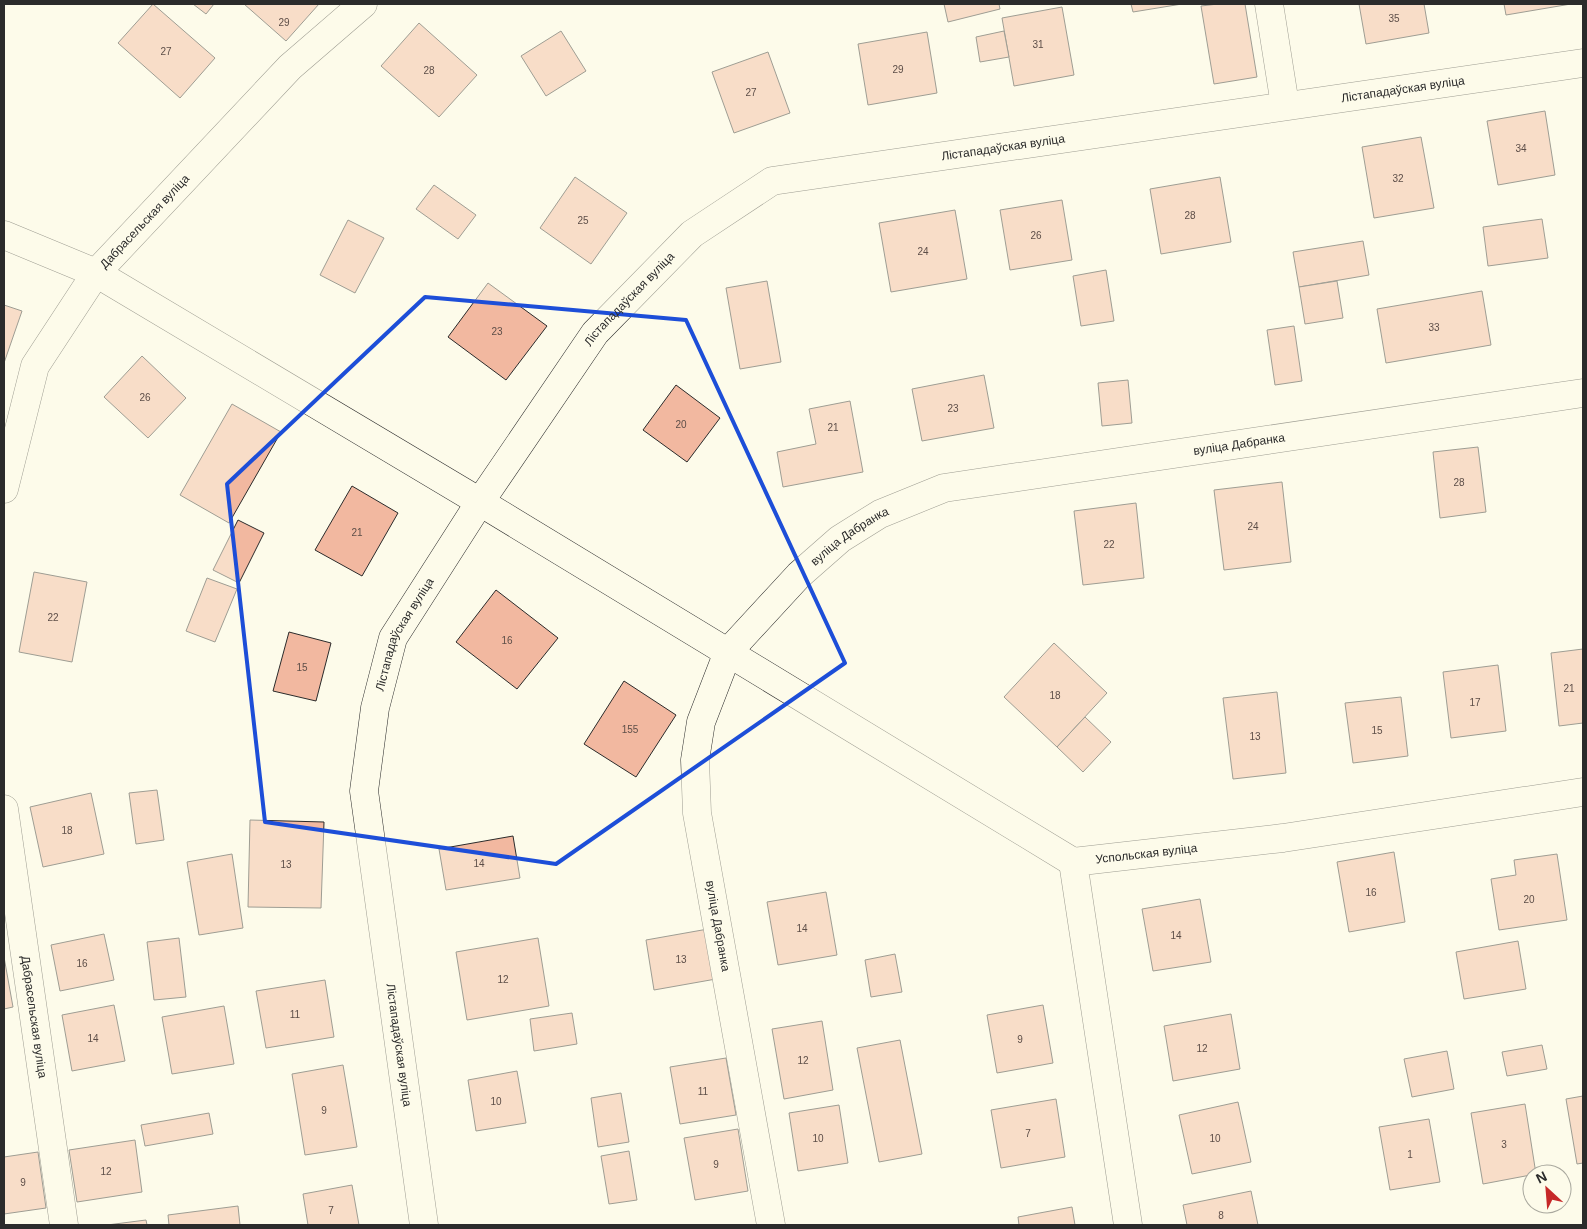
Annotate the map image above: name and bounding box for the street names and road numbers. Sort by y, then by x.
street label: Лістападаўская вуліца [1340,73,1466,105]
street label: Лістападаўская вуліца [940,131,1066,163]
street label: Дабрасельская вуліца [97,171,192,271]
street label: Лістападаўская вуліца [581,249,677,349]
street label: вуліца Дабранка [1192,430,1286,458]
street label: вуліца Дабранка [808,504,891,568]
street label: Лістападаўская вуліца [373,575,437,692]
street label: Успольская вуліца [1095,841,1198,866]
street label: вуліца Дабранка [703,879,733,973]
street label: Дабрасельская вуліца [18,955,50,1079]
street label: Лістападаўская вуліца [383,982,415,1108]

